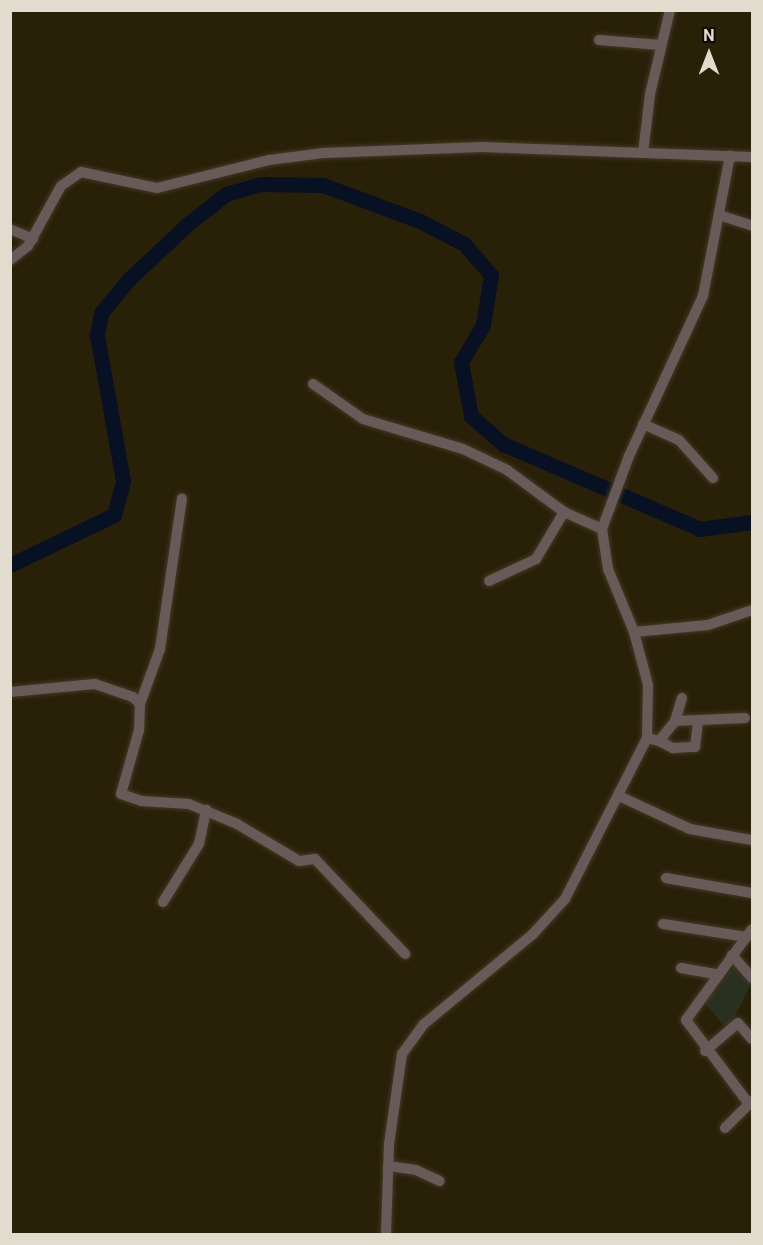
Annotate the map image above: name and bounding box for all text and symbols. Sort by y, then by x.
north arrow [679,24,739,84]
text: N [703,26,715,45]

